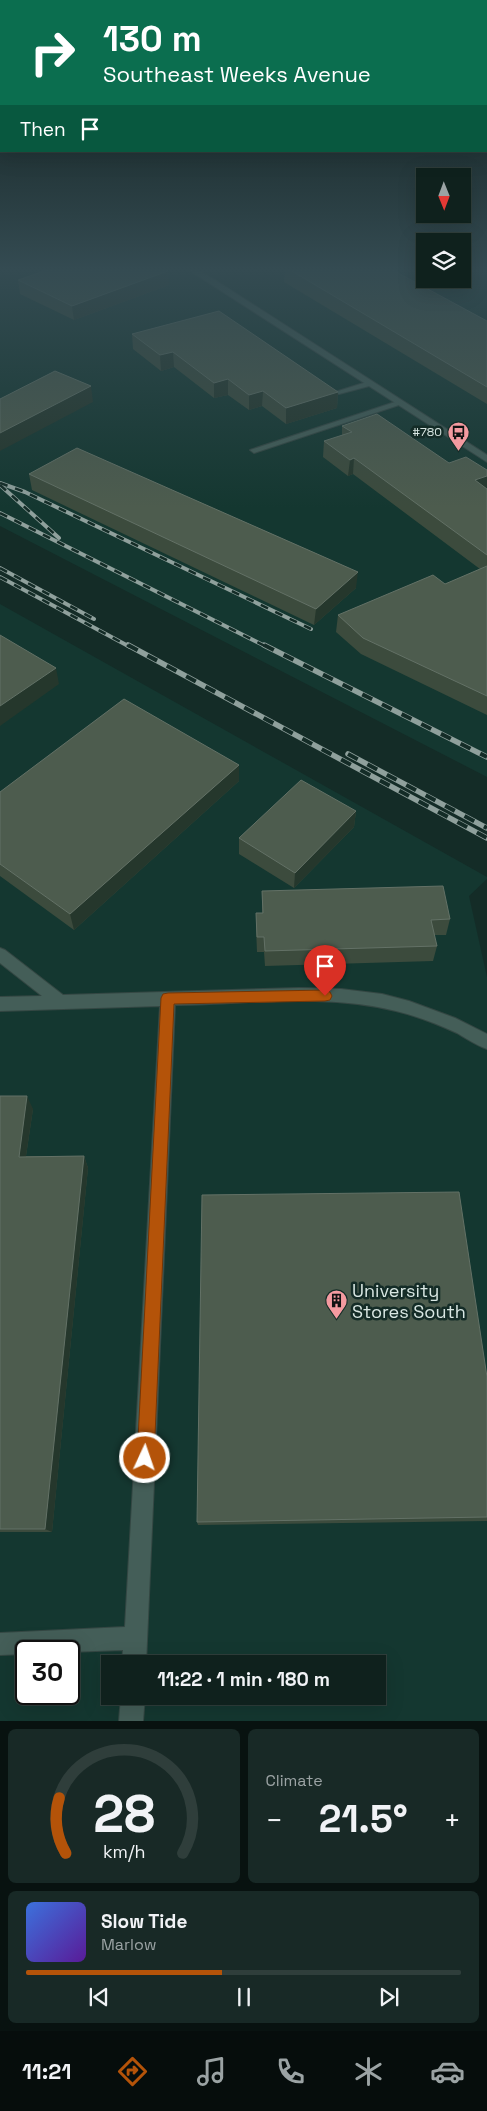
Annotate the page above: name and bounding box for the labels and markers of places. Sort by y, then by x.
bus stop icon: #780 [446,420,470,451]
place label: #780 [413,424,442,440]
pin [304,945,346,996]
place label: University Stores South [352,1279,466,1323]
building icon: University Stores South [324,1288,348,1319]

